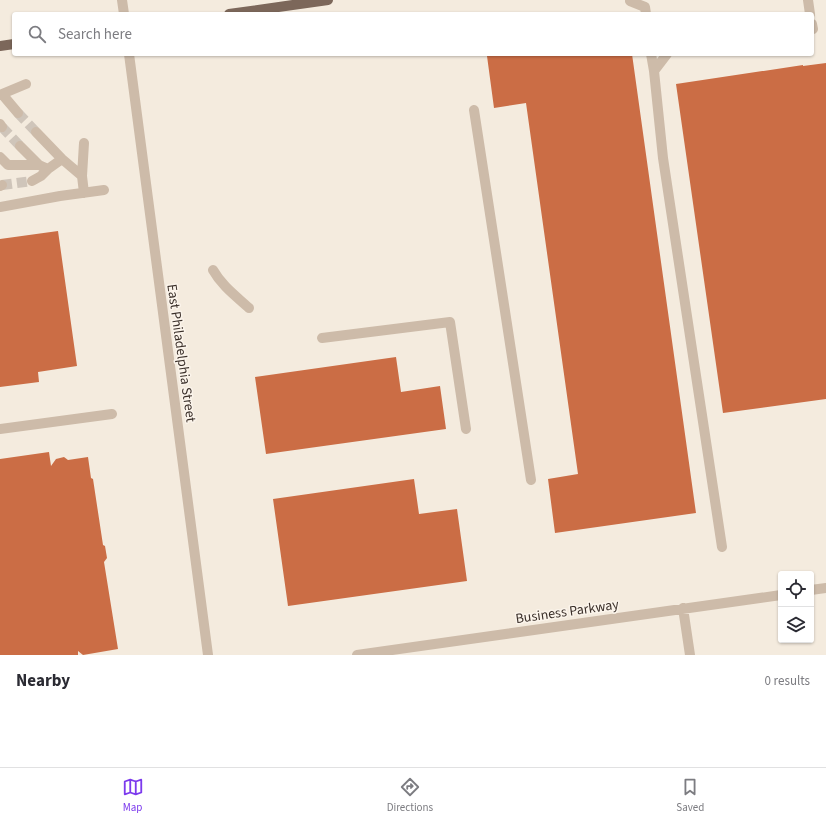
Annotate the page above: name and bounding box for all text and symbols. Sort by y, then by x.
search box [12,12,814,56]
icon: search [26,23,48,45]
text: Search here [58,24,132,45]
street label: East Philadelphia Street [161,283,201,424]
map controls [778,571,814,643]
button: locate [778,571,814,607]
street label: Business Parkway [514,595,620,629]
button: layers [778,607,814,643]
text: Nearby [16,669,70,693]
text: 0 results [765,672,810,690]
tab: Map [122,776,144,815]
tab: Directions [387,776,433,815]
tab: Saved [676,776,704,815]

